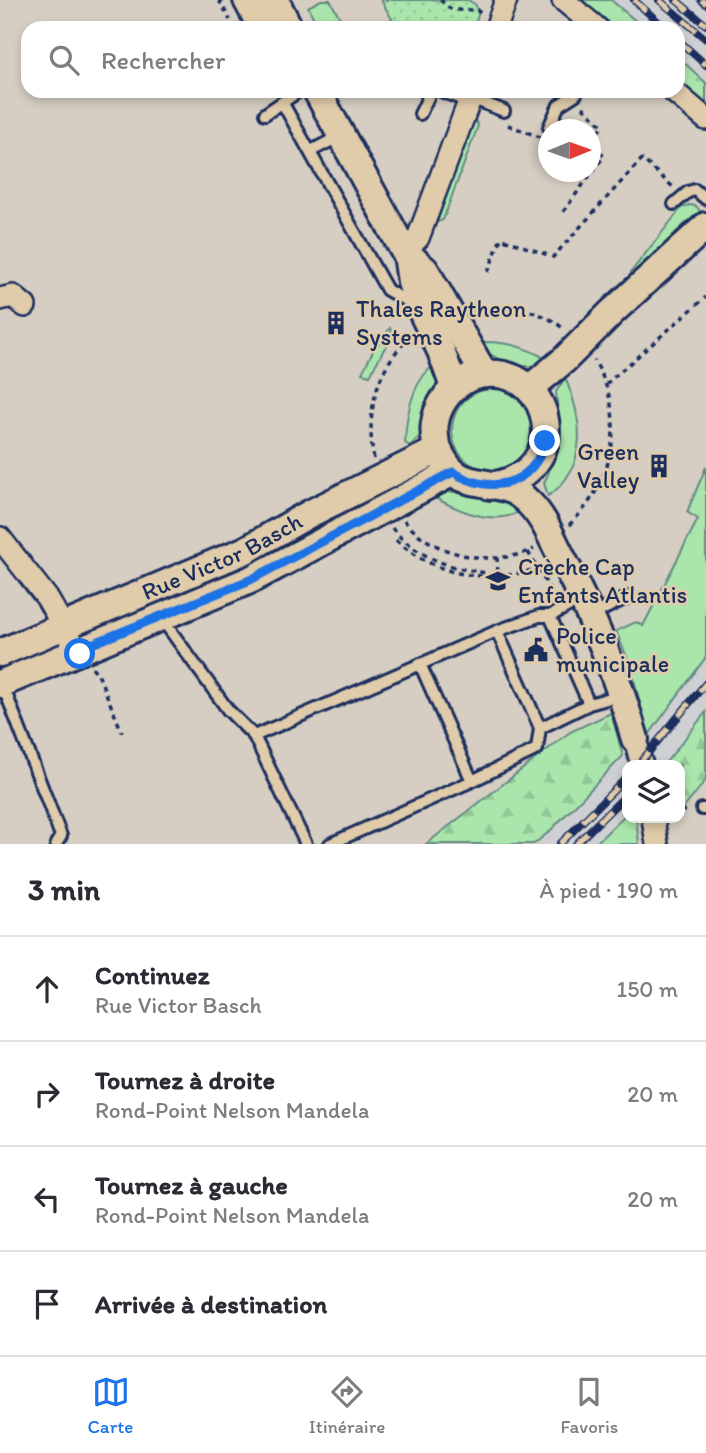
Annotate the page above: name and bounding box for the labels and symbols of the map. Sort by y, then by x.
north arrow [538,119,601,182]
place label: Thales Raytheon Systems [356,294,527,351]
building icon: Thales Raytheon Systems [322,309,350,337]
route end [529,425,560,456]
place label: Green Valley [577,437,640,494]
building icon: Green Valley [645,452,673,480]
street label: Rue Victor Basch [137,506,307,606]
place label: Crèche Cap Enfants Atlantis [518,552,687,609]
school or university icon: Crèche Cap Enfants Atlantis [484,567,512,595]
place label: Police municipale [556,621,669,678]
public building icon: Police municipale [522,636,550,664]
route start [64,638,95,669]

